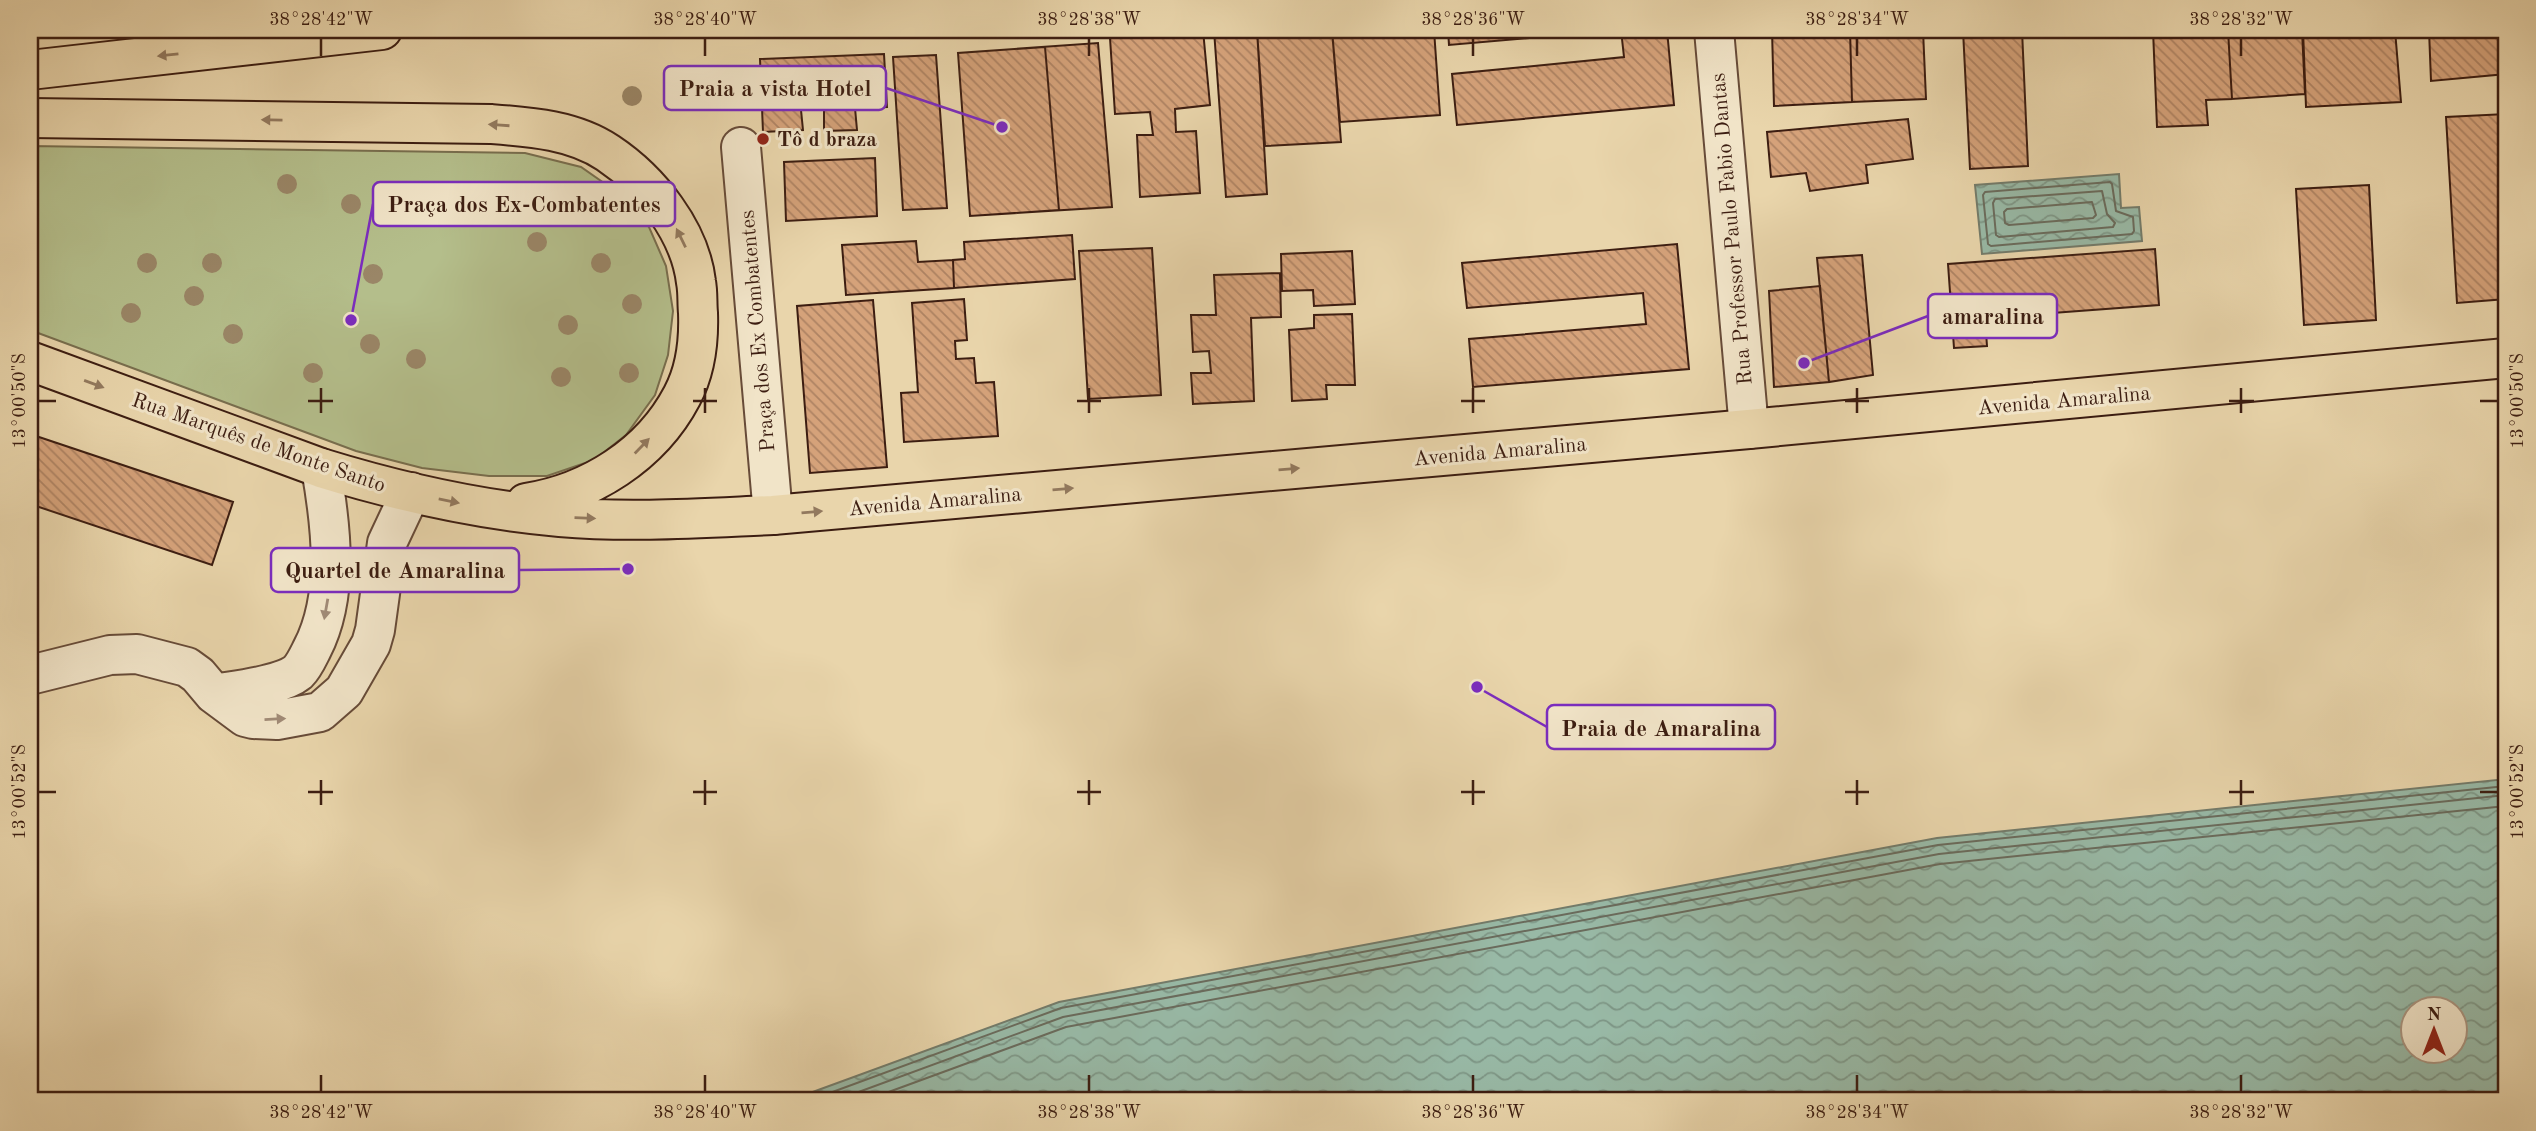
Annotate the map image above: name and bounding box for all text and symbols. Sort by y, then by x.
text: 38°28'42"W [269,11,373,29]
text: 38°28'40"W [653,11,757,29]
text: 38°28'38"W [1037,11,1141,29]
text: 38°28'36"W [1421,11,1525,29]
text: 38°28'34"W [1805,11,1909,29]
text: 38°28'32"W [2189,11,2293,29]
one-way arrow [157,50,179,61]
callout: Praia a vista Hotel [664,66,886,110]
street label: Rua Professor Paulo Fabio Dantas [1708,72,1757,386]
text: Praia a vista Hotel [678,78,872,101]
one-way arrow [260,114,282,126]
one-way arrow [488,119,510,130]
place label: Tô d braza [777,130,877,151]
marker: Tô d braza [755,131,771,147]
callout: Praça dos Ex-Combatentes [373,182,675,226]
text: Praça dos Ex-Combatentes [387,194,661,217]
street label: Praça dos Ex Combatentes [737,209,780,453]
one-way arrow [676,228,687,248]
callout: amaralina [1928,294,2057,338]
text: amaralina [1942,306,2044,329]
text: 13°00'50"S [11,353,29,449]
text: 13°00'50"S [2509,353,2527,449]
one-way arrow [83,379,104,390]
street label: Avenida Amaralina [1977,383,2152,420]
street label: Rua Marquês de Monte Santo [129,390,388,497]
street label: Avenida Amaralina [1413,434,1588,471]
one-way arrow [634,438,650,455]
one-way arrow [1279,463,1301,474]
one-way arrow [1052,483,1074,494]
street label: Avenida Amaralina [848,484,1023,521]
one-way arrow [438,495,460,506]
one-way arrow [801,506,823,517]
one-way arrow [574,513,596,524]
callout: Quartel de Amaralina [271,548,519,592]
text: Quartel de Amaralina [285,560,506,583]
one-way arrow [320,598,331,620]
callout: Praia de Amaralina [1547,705,1775,749]
one-way arrow [264,714,286,725]
text: Praia de Amaralina [1561,718,1761,741]
text: 13°00'52"S [11,744,29,840]
text: 13°00'52"S [2509,744,2527,840]
north arrow [2400,995,2470,1064]
text: N [2427,1006,2442,1025]
text: 38°28'42"W [269,1104,373,1122]
text: 38°28'40"W [653,1104,757,1122]
text: 38°28'38"W [1037,1104,1141,1122]
text: 38°28'36"W [1421,1104,1525,1122]
text: 38°28'34"W [1805,1104,1909,1122]
text: 38°28'32"W [2189,1104,2293,1122]

